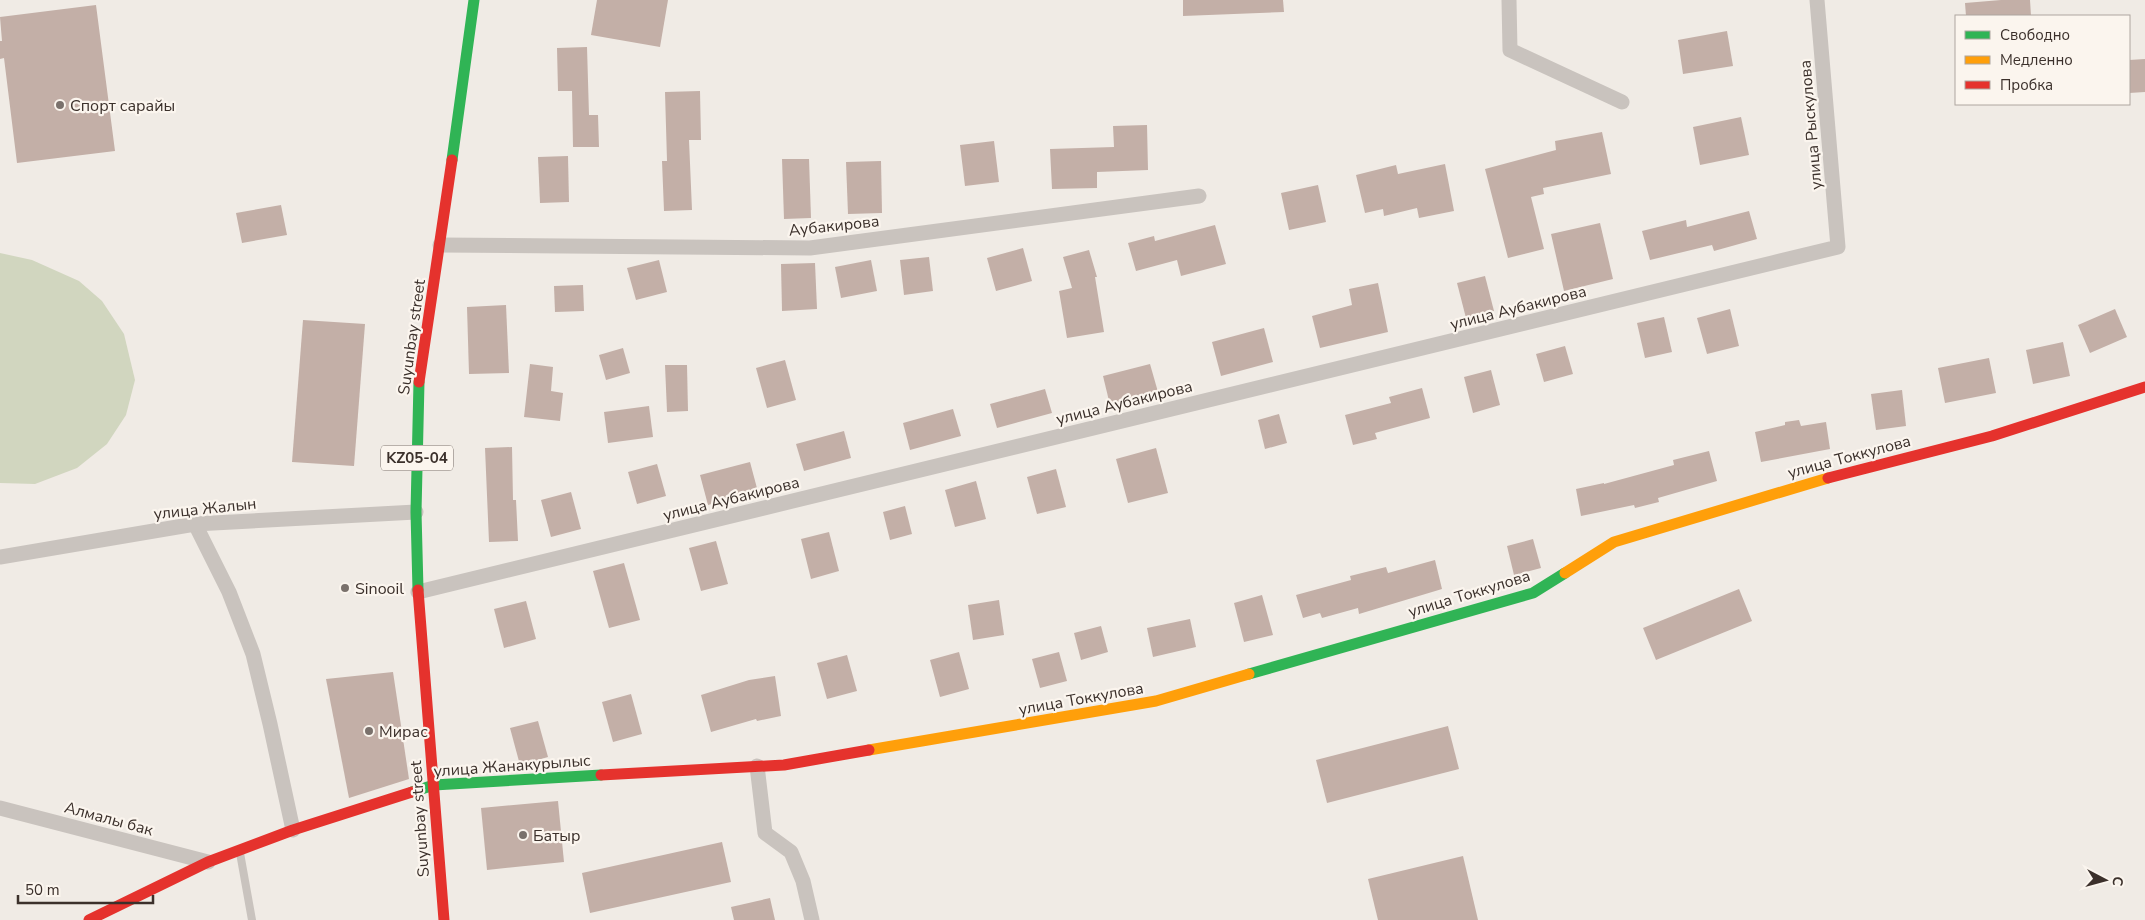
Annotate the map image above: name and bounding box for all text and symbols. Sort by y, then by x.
legend [1955,15,2130,105]
text: Свободно [2000,25,2070,45]
text: Медленно [2000,50,2073,70]
street label: улица Рыскулова [1794,59,1828,191]
text: Пробка [2000,75,2053,95]
place label: Спорт сарайы [70,95,175,117]
marker: Спорт сарайы [54,99,66,111]
street label: Аубакирова [788,210,881,242]
street label: Suyunbay street [393,277,431,396]
street label: улица Аубакирова [1448,280,1589,336]
street label: улица Аубакирова [1054,375,1195,431]
street label: улица Токкулова [1785,430,1913,484]
road number: KZ05-04 [381,446,453,470]
street label: улица Аубакирова [661,471,802,527]
street label: улица Жалын [153,493,258,525]
street label: улица Токкулова [1406,565,1533,623]
place label: Sinooil [355,578,404,600]
marker: Sinooil [339,582,351,594]
street label: улица Токкулова [1017,677,1145,721]
place label: Мирас [379,721,428,743]
marker: Мирас [363,725,375,737]
street label: улица Жанакурылыс [433,750,592,782]
street label: Suyunbay street [405,760,435,878]
street label: Алмалы бак [62,797,156,842]
place label: Батыр [533,825,580,847]
marker: Батыр [517,829,529,841]
north arrow [2080,855,2130,905]
scale bar [18,872,152,904]
text: С [2107,876,2127,888]
text: 50 m [25,880,60,900]

